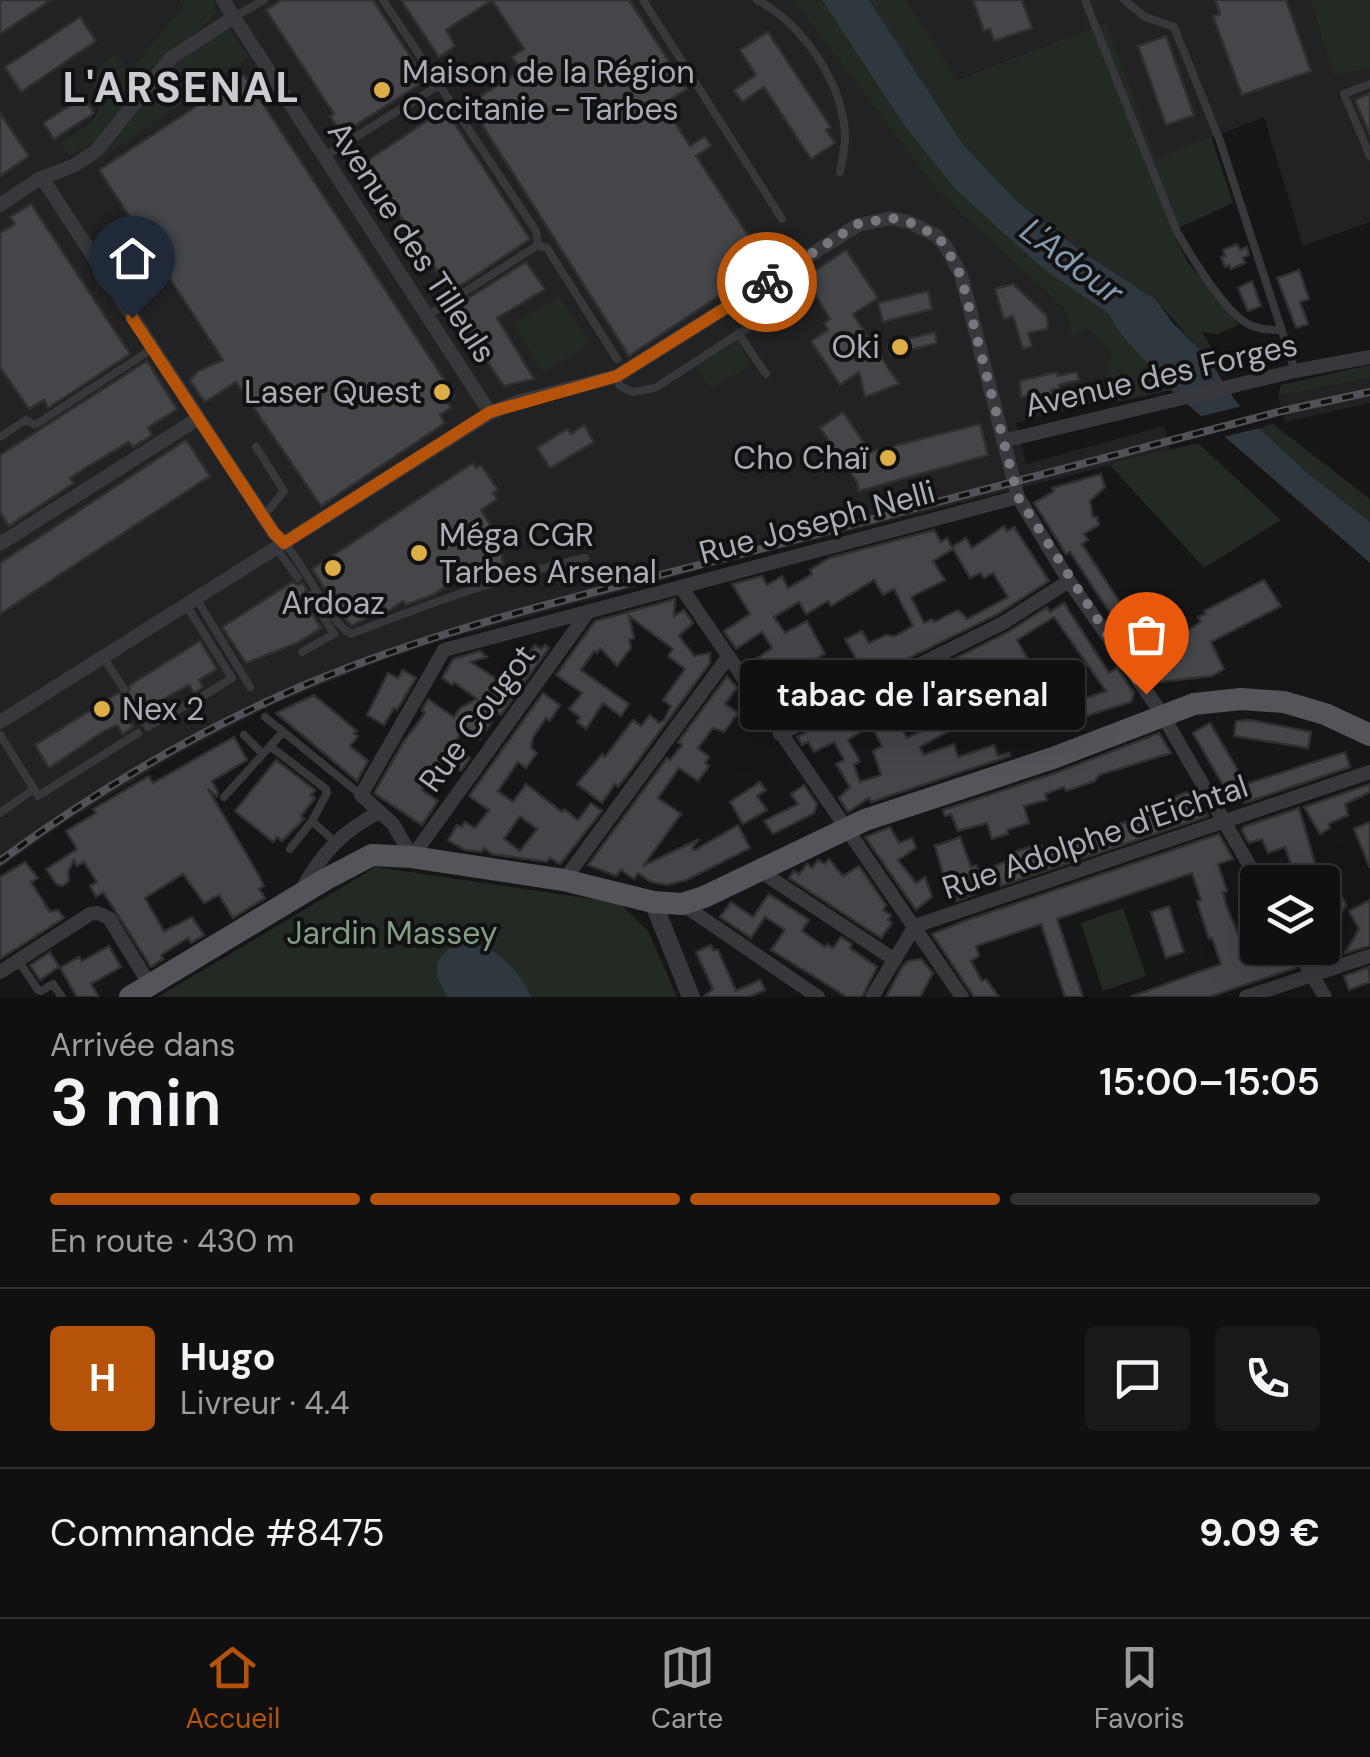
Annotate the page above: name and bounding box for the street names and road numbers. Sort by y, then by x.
street label: Avenue des Tilleuls [318,113,506,371]
street label: Avenue des Forges [1021,323,1301,427]
street label: Rue Joseph Nelli [694,470,940,574]
street label: Rue Cougot [409,636,545,800]
street label: Rue Adolphe d'Eichtal [937,765,1253,909]

